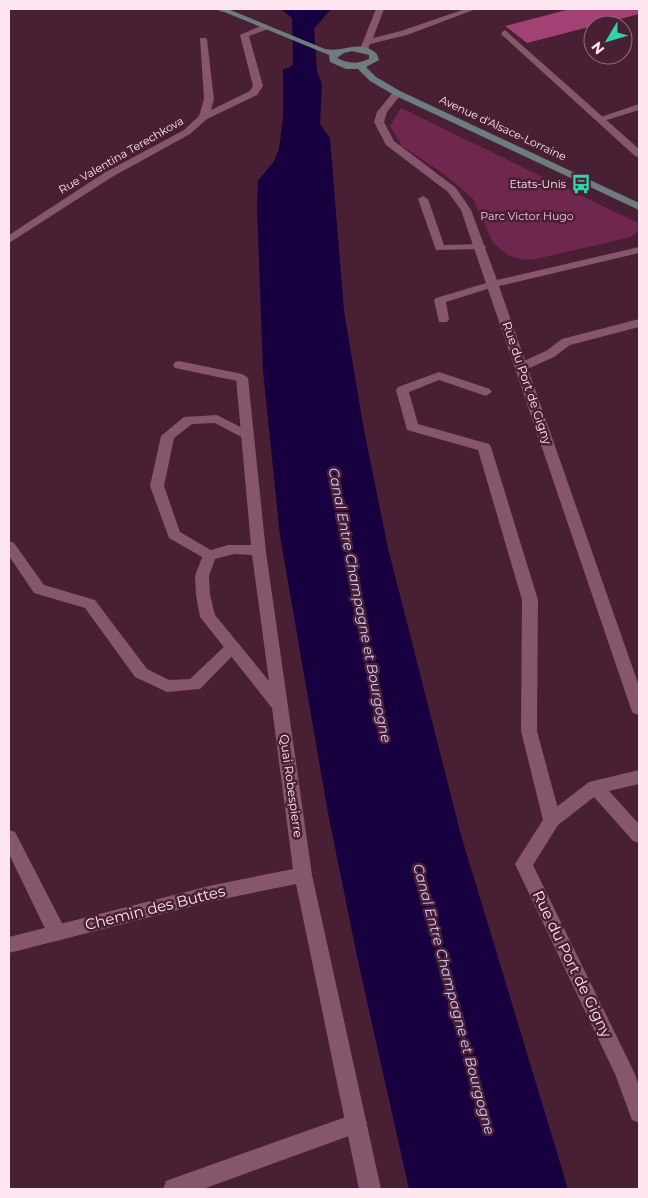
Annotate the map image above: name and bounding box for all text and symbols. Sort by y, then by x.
north arrow [583,15,633,65]
text: N [587,38,608,58]
street label: Avenue d'Alsace-Lorraine [437,92,569,164]
street label: Rue Valentina Terechkova [56,113,186,197]
bus stop icon: Etats-Unis [570,173,592,195]
place label: Etats-Unis [510,177,567,191]
park label: Parc Victor Hugo [480,209,574,223]
street label: Rue du Port de Gigny [499,319,556,447]
water label: Canal Entre Champagne et Bourgogne [324,466,396,744]
street label: Quai Robespierre [277,733,306,839]
water label: Canal Entre Champagne et Bourgogne [409,862,499,1136]
street label: Chemin des Buttes [83,881,227,934]
street label: Rue du Port de Gigny [529,887,617,1041]

